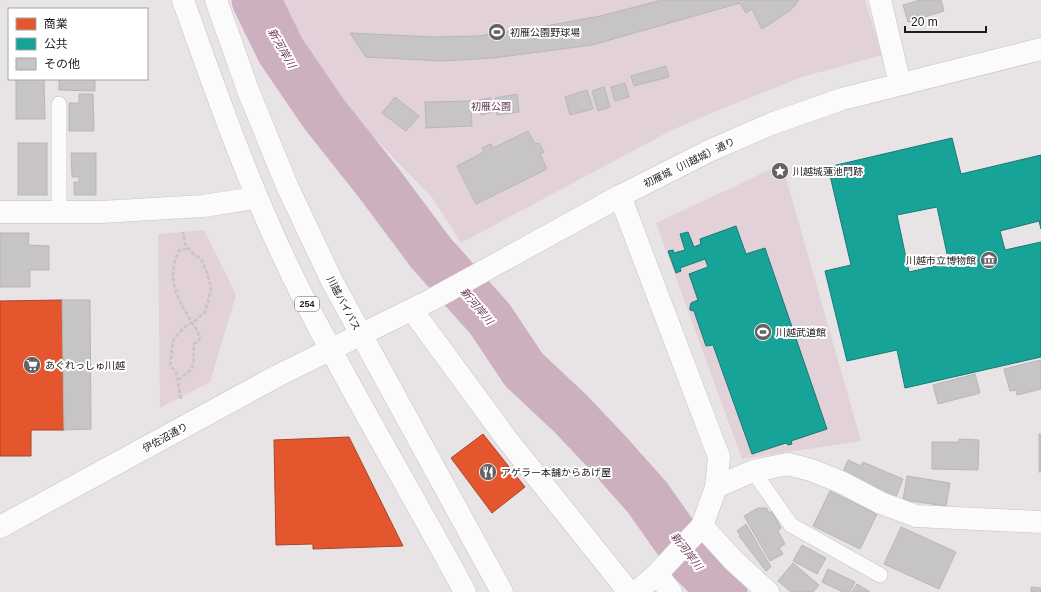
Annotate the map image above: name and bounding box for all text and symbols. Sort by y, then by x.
legend [8,8,148,80]
scale bar [905,8,986,34]
text: 20 m [911,15,938,29]
text: 商業 [44,17,68,31]
sports icon: 初雁公園野球場 [487,22,507,42]
water label: 新河岸川 [266,26,299,71]
place label: 初雁公園野球場 [510,27,580,38]
text: 公共 [44,37,68,51]
text: その他 [44,57,80,71]
park label: 初雁公園 [471,101,511,112]
street label: 初雁城（川越城）通り [642,136,737,189]
place icon: 川越城蓮池門跡 [770,161,790,181]
place label: 川越城蓮池門跡 [793,166,863,177]
museum icon: 川越市立博物館 [979,250,999,270]
place label: 川越市立博物館 [906,255,976,266]
street label: 川越バイパス [325,274,362,332]
water label: 新河岸川 [458,285,496,327]
road number: 254 [295,297,319,311]
sports icon: 川越武道館 [753,322,773,342]
place label: 川越武道館 [776,327,826,338]
supermarket icon: あぐれっしゅ川越 [22,355,42,375]
place label: あぐれっしゅ川越 [45,360,125,371]
street label: 伊佐沼通り [141,421,190,454]
restaurant icon: アゲラー本舗からあげ屋 [478,462,498,482]
place label: アゲラー本舗からあげ屋 [501,467,611,478]
water label: 新河岸川 [669,530,706,573]

